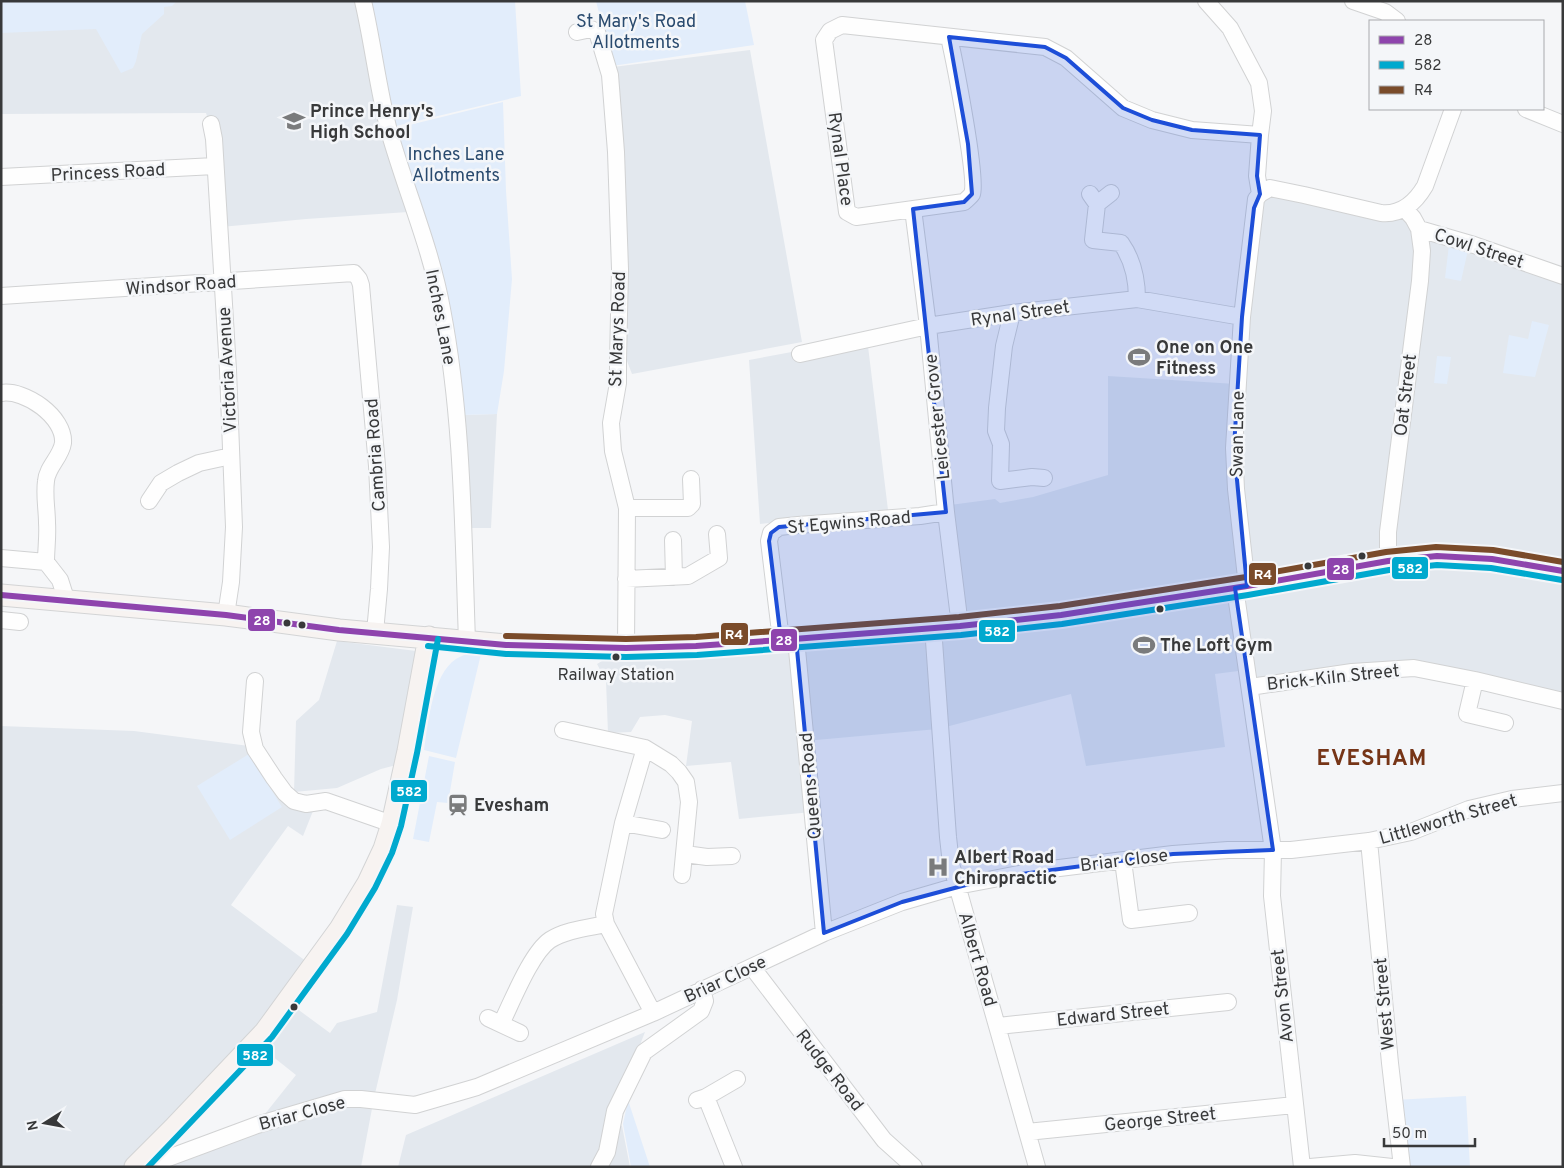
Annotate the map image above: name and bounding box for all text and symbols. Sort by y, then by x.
park label: St Mary's Road Allotments [576,11,696,55]
legend [1369,20,1544,110]
text: 28 [1414,32,1432,51]
text: 582 [1414,57,1441,76]
text: R4 [1414,82,1433,101]
place label: Prince Henry's High School [310,101,434,145]
school or university icon: Prince Henry's High School [281,108,307,134]
street label: Rynal Place [822,111,857,208]
park label: Inches Lane Allotments [408,144,504,188]
street label: Princess Road [50,159,166,188]
street label: Cowl Street [1431,224,1526,275]
street label: Inches Lane [419,268,460,367]
street label: Windsor Road [125,271,237,302]
street label: St Marys Road [605,271,632,387]
street label: Rynal Street [969,296,1071,333]
street label: Victoria Avenue [214,306,243,434]
place label: One on One Fitness [1156,337,1253,381]
sports icon: One on One Fitness [1126,344,1152,370]
street label: Leicester Grove [920,353,957,481]
street label: Oat Street [1390,353,1423,438]
street label: Swan Lane [1226,390,1251,478]
street label: Cambria Road [361,397,392,512]
street label: St Egwins Road [786,507,912,540]
unlabelled marker [1357,551,1367,561]
line badge: 582 [1391,556,1429,580]
line badge: 28 [1326,557,1355,581]
unlabelled marker [1303,561,1313,571]
text: 582 [1397,561,1423,578]
line badge: R4 [1248,562,1277,586]
text: 28 [1332,562,1350,579]
text: R4 [1254,567,1272,584]
unlabelled marker [1155,604,1165,614]
line badge: 28 [247,608,276,632]
text: 28 [253,613,271,630]
unlabelled marker [282,618,292,628]
line badge: 582 [978,619,1016,643]
unlabelled marker [297,620,307,630]
line badge: R4 [720,622,749,646]
text: 582 [984,624,1010,641]
text: R4 [725,627,743,644]
line badge: 28 [770,628,798,652]
sports icon: The Loft Gym [1131,632,1157,658]
text: 28 [775,633,793,650]
place label: The Loft Gym [1160,635,1273,658]
marker: Railway Station [611,652,621,662]
street label: Brick-Kiln Street [1266,660,1401,697]
place label: Railway Station [557,665,675,687]
street label: Queens Road [795,731,828,840]
district label: EVESHAM [1317,746,1427,773]
line badge: 582 [390,779,428,803]
text: 582 [396,784,422,801]
street label: Littleworth Street [1377,790,1520,851]
station icon: Evesham [445,792,471,818]
place label: Evesham [474,795,549,818]
street label: Briar Close [1079,845,1169,878]
place label: Albert Road Chiropractic [954,847,1057,891]
hospital icon: Albert Road Chiropractic [925,854,951,880]
street label: Albert Road [952,910,1001,1009]
street label: Avon Street [1267,948,1300,1044]
street label: Briar Close [681,951,771,1009]
street label: West Street [1370,956,1401,1051]
street label: Edward Street [1056,998,1171,1033]
unlabelled marker [289,1002,299,1012]
street label: Rudge Road [790,1025,868,1116]
line badge: 582 [236,1043,274,1067]
text: 582 [242,1048,268,1065]
street label: Briar Close [257,1092,348,1137]
north arrow [20,1098,70,1148]
street label: George Street [1103,1103,1217,1138]
scale bar [1384,1116,1475,1148]
text: N [24,1119,43,1132]
text: 50 m [1392,1125,1427,1144]

